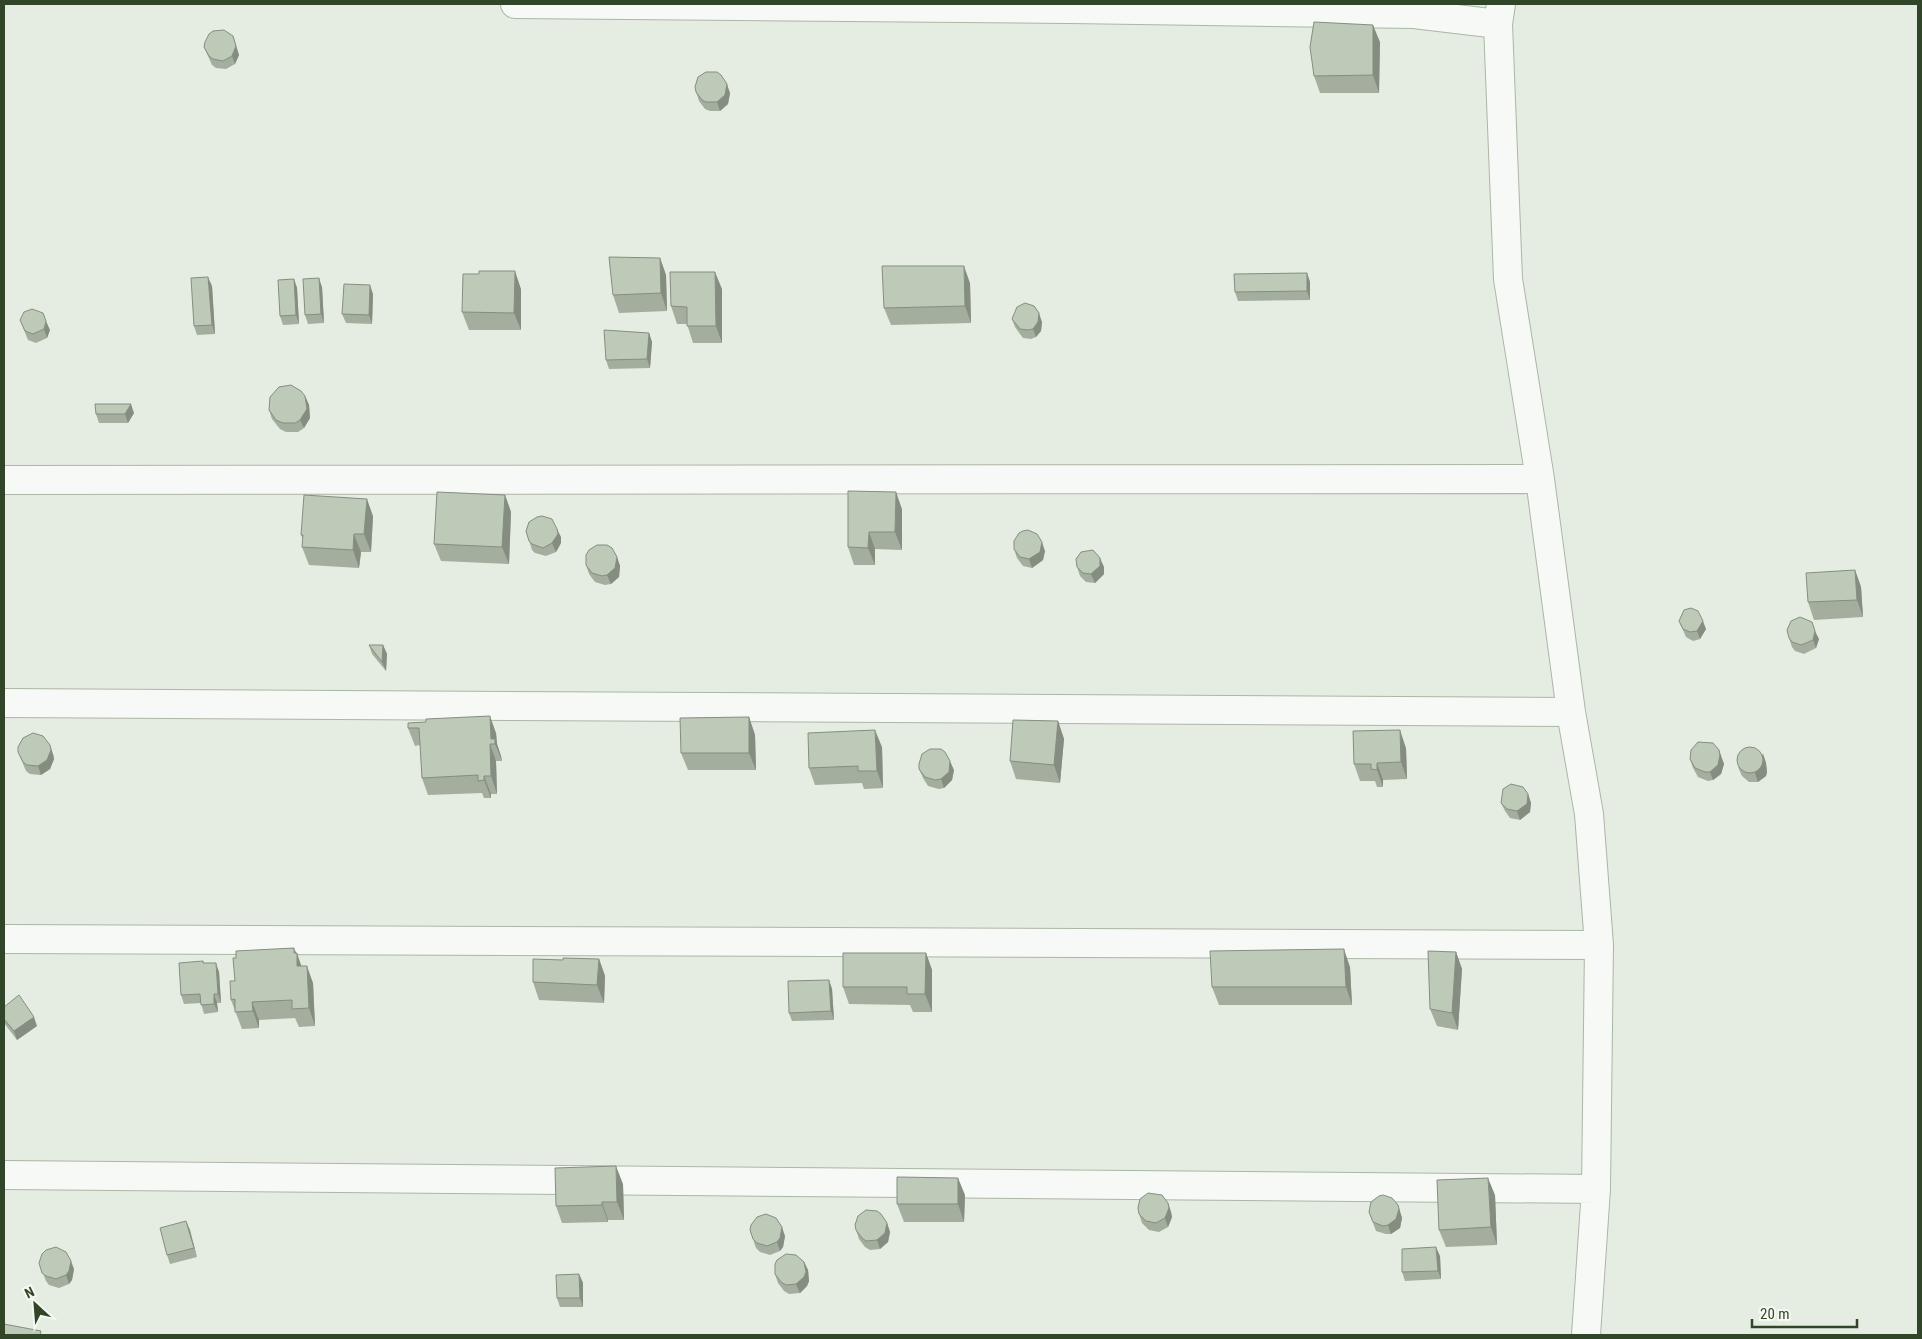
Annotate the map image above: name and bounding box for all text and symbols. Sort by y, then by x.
north arrow [10,1279,60,1329]
text: N [22,1283,37,1301]
scale bar [1752,1296,1857,1328]
text: 20 m [1760,1305,1790,1323]

